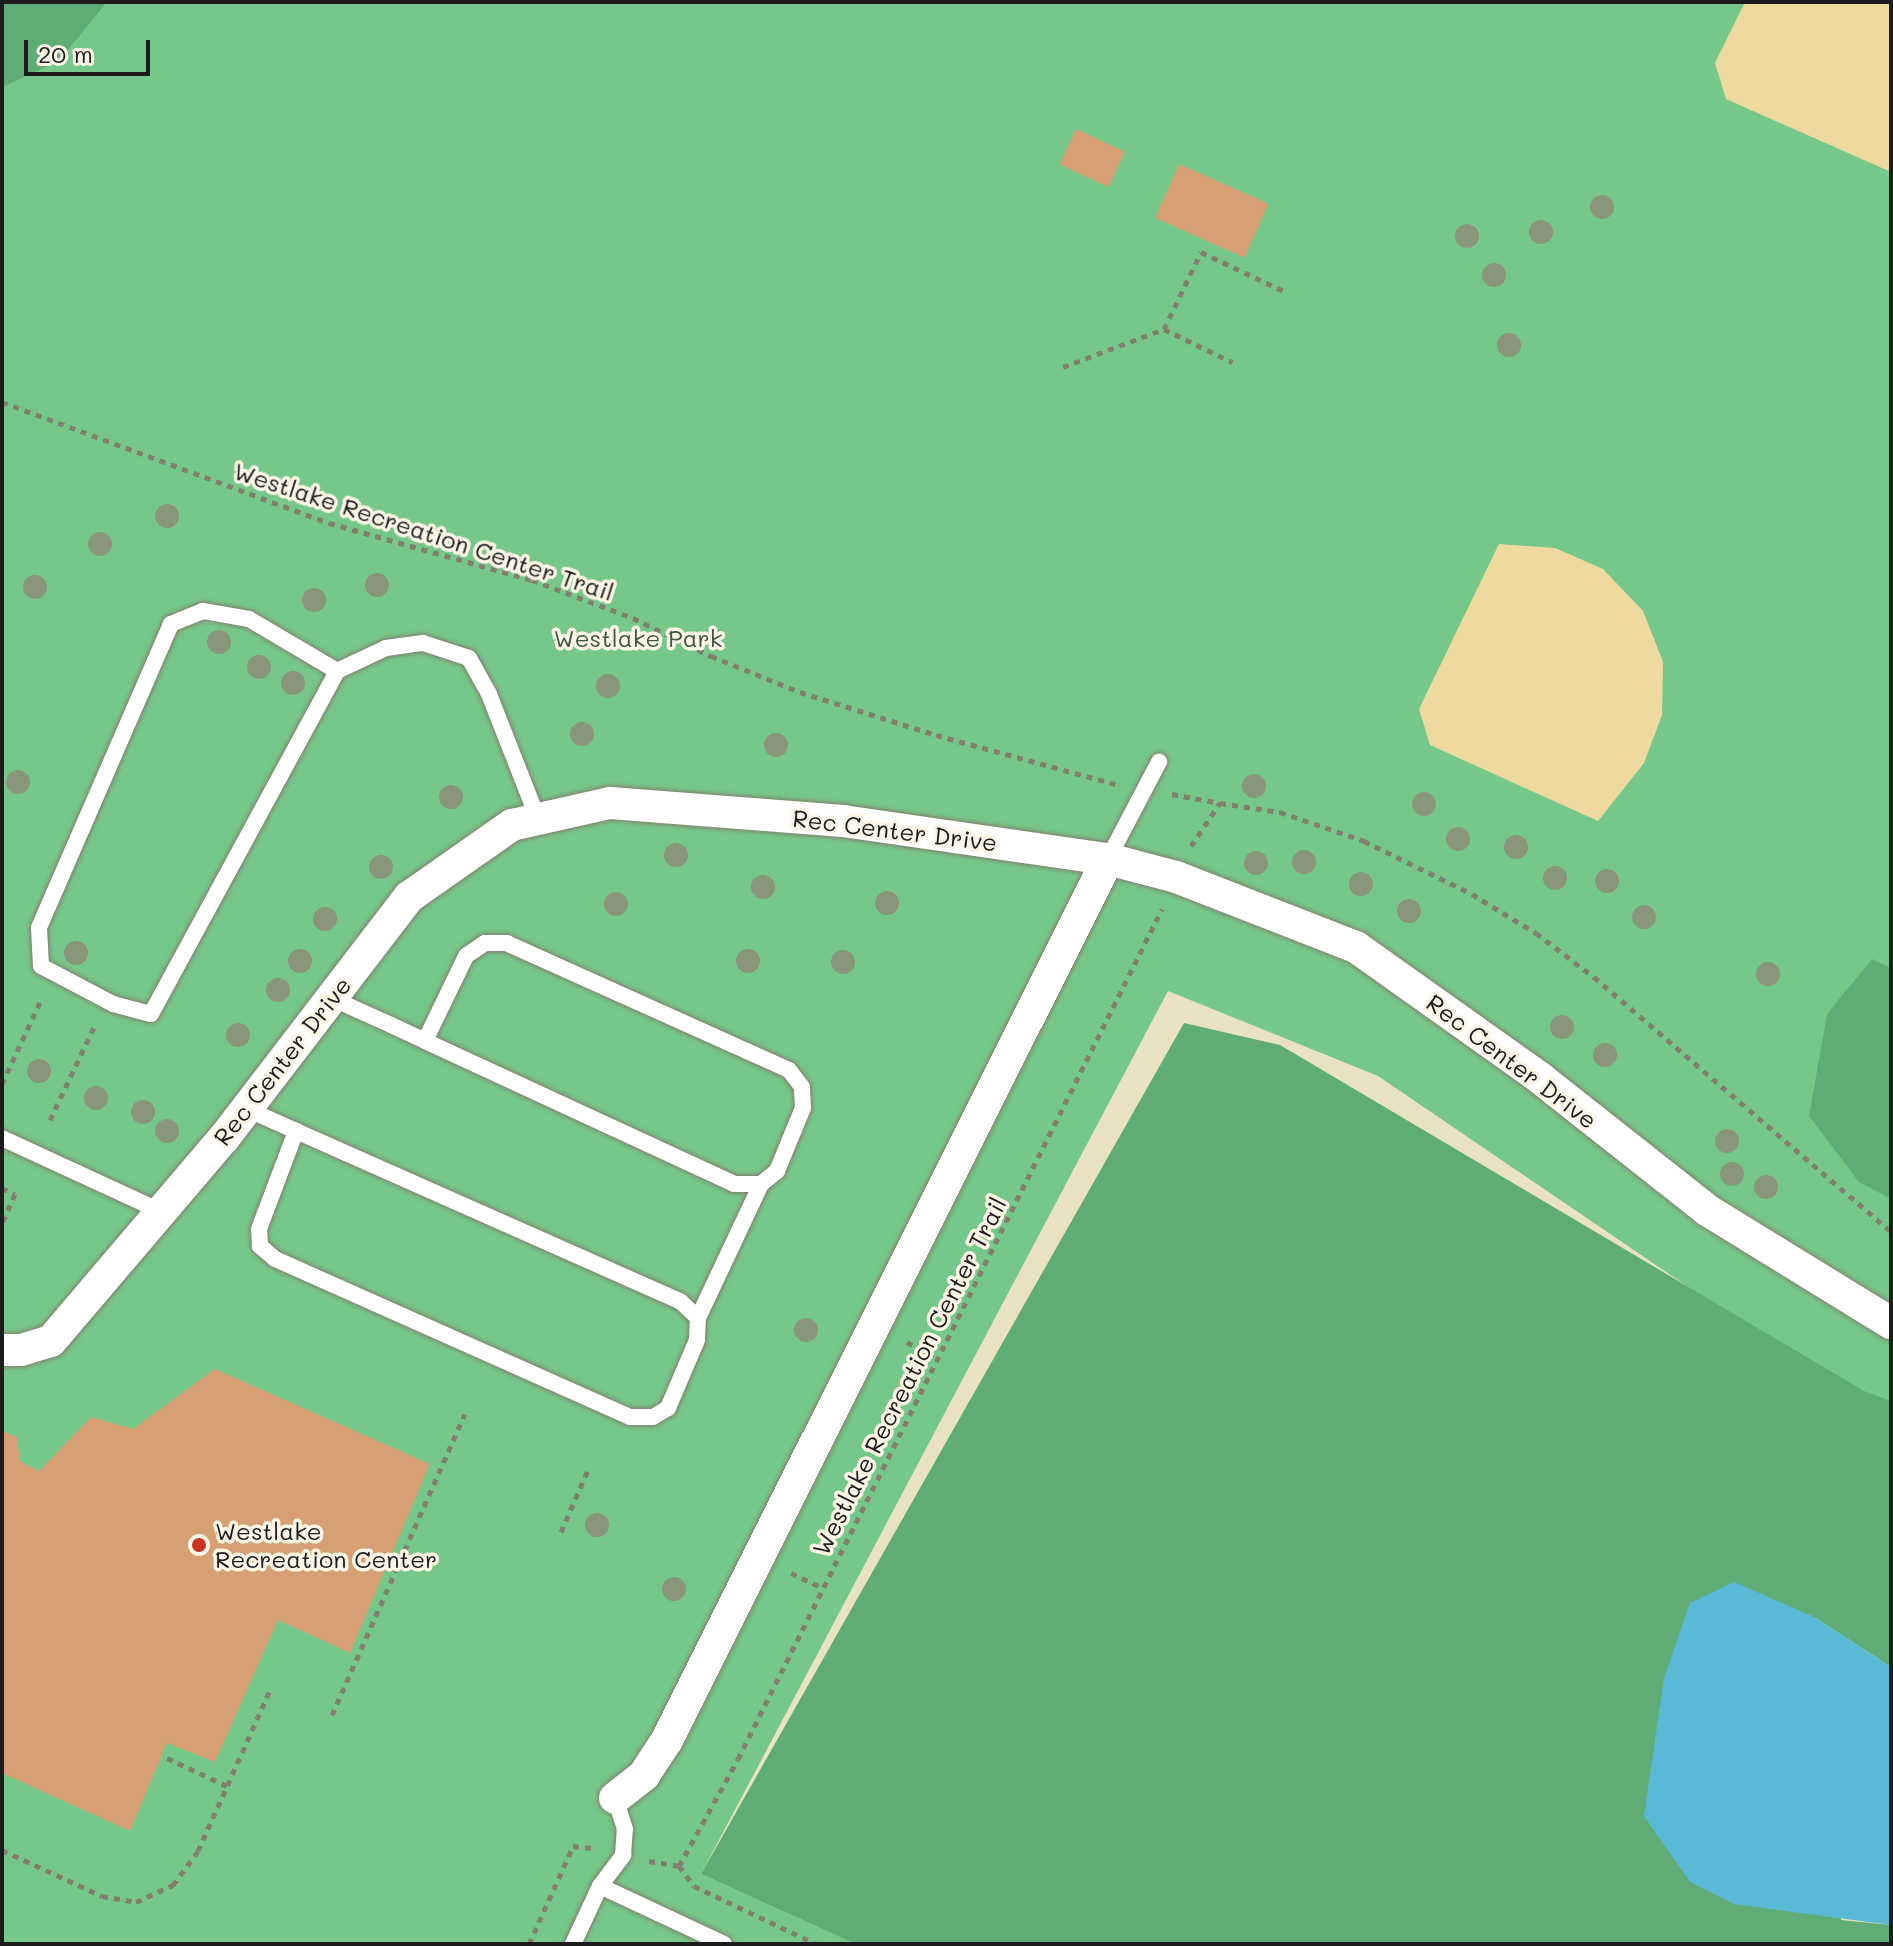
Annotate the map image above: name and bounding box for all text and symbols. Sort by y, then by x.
scale bar [28,24,154,74]
text: 20 m [38,38,93,69]
street label: Westlake Recreation Center Trail [230,456,618,606]
park label: Westlake Park [554,624,722,652]
street label: Rec Center Drive [791,803,999,857]
street label: Rec Center Drive [207,971,357,1151]
street label: Rec Center Drive [1421,988,1603,1134]
street label: Westlake Recreation Center Trail [806,1192,1012,1560]
place label: Westlake Recreation Center [215,1517,437,1573]
marker: Westlake Recreation Center [190,1536,208,1554]

